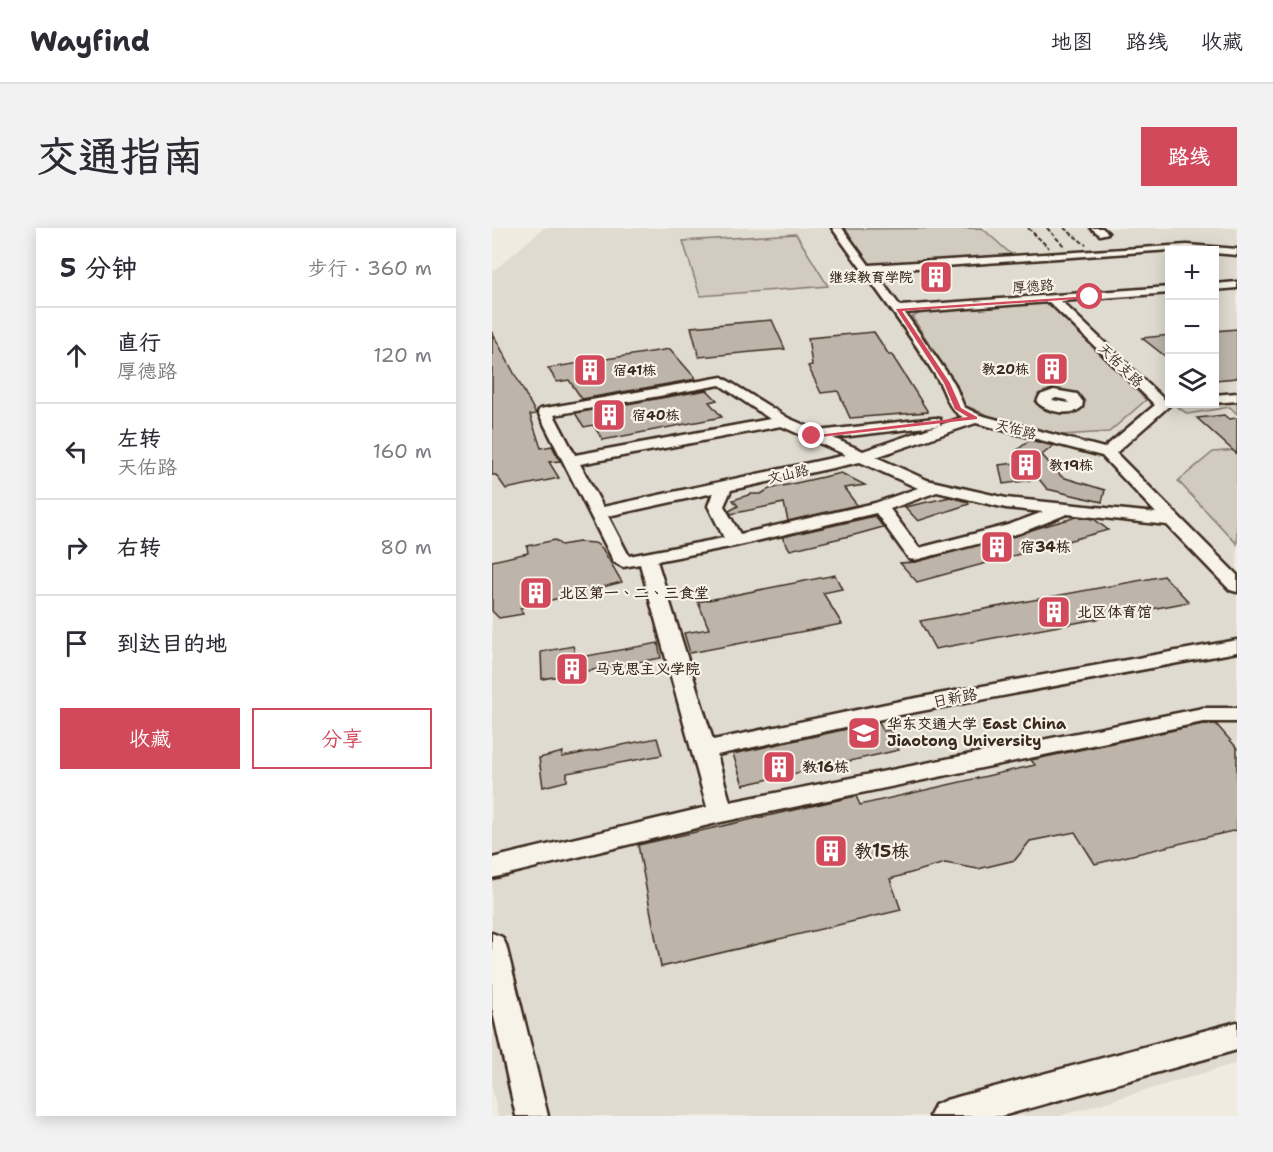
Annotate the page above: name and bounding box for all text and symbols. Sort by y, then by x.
text: Wayfind [30,22,150,60]
text: 地图 [1051,28,1093,56]
text: 路线 [1126,28,1168,56]
text: 收藏 [1201,28,1243,56]
button: 路线 [1141,127,1237,186]
text: 交通指南 [36,128,204,184]
map controls [1165,246,1219,408]
button: + [1165,246,1219,300]
text: 5 分钟 [60,250,137,285]
text: 步行 · 360 m [308,255,432,281]
building icon: 继续教育学院 [918,259,954,295]
place label: 继续教育学院 [829,268,913,286]
street label: 厚德路 [1011,276,1055,296]
route start [1076,283,1102,309]
button: − [1165,300,1219,354]
text: 直行 [117,328,161,357]
icon: ahead [60,339,93,372]
street label: 天佑支路 [1095,339,1147,391]
text: 120 m [373,342,432,368]
building icon: 教20栋 [1034,351,1070,387]
building icon: 宿41栋 [572,352,608,388]
button: layers [1165,354,1219,408]
text: 厚德路 [117,358,177,384]
place label: 教20栋 [982,360,1029,378]
place label: 宿41栋 [613,361,656,379]
building icon: 宿40栋 [591,397,627,433]
place label: 宿40栋 [632,406,680,424]
street label: 天佑路 [993,415,1039,443]
route end [798,422,824,448]
text: 左转 [117,424,161,453]
icon: left [60,435,93,468]
text: 160 m [373,438,432,464]
building icon: 教19栋 [1008,447,1044,483]
text: 天佑路 [117,454,177,480]
place label: 教19栋 [1049,456,1093,474]
street label: 文山路 [766,461,810,487]
building icon: 宿34栋 [979,529,1015,565]
icon: right [60,531,93,564]
text: 右转 [117,533,161,562]
text: 80 m [380,534,432,560]
place label: 宿34栋 [1020,537,1071,557]
building icon: 北区第一、二、三食堂 [518,575,554,611]
place label: 北区第一、二、三食堂 [559,583,709,603]
building icon: 北区体育馆 [1036,594,1072,630]
place label: 北区体育馆 [1077,602,1152,622]
icon: arrive [60,627,93,660]
text: 到达目的地 [117,629,227,658]
building icon: 马克思主义学院 [554,651,590,687]
place label: 马克思主义学院 [595,659,700,679]
street label: 日新路 [931,684,979,712]
button: 收藏 [60,708,240,769]
button: 分享 [252,708,432,769]
place label: 华东交通大学 East China Jiaotong University [887,714,1067,751]
school or university icon: 华东交通大学 East China Jiaotong University [846,715,882,751]
building icon: 教16栋 [761,749,797,785]
place label: 教16栋 [802,757,849,777]
building icon: 教15栋 [813,833,849,869]
place label: 教15栋 [854,839,909,863]

